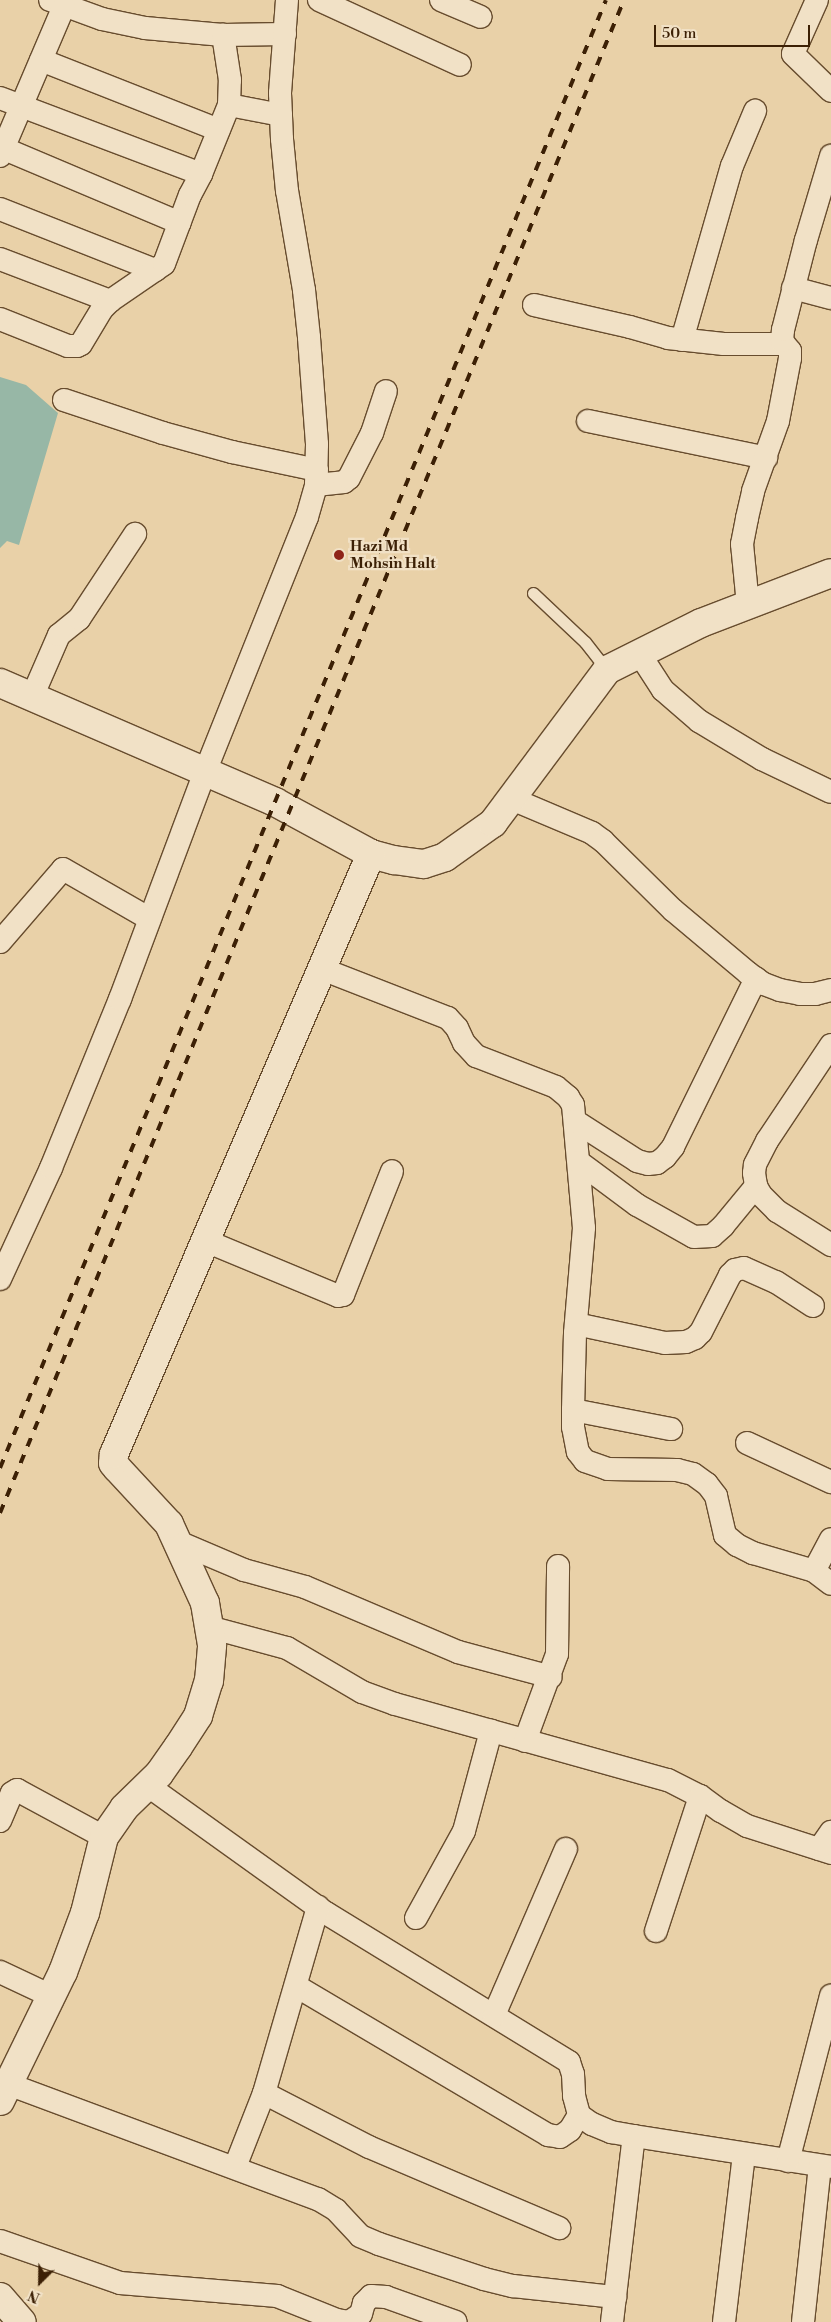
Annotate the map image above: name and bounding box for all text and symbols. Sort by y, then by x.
scale bar [656,15,812,47]
text: 50 m [662,24,696,43]
place label: Hazi Md Mohsin Halt [350,537,436,572]
marker: Hazi Md Mohsin Halt [332,548,346,562]
north arrow [15,2257,65,2307]
text: N [26,2285,43,2306]

